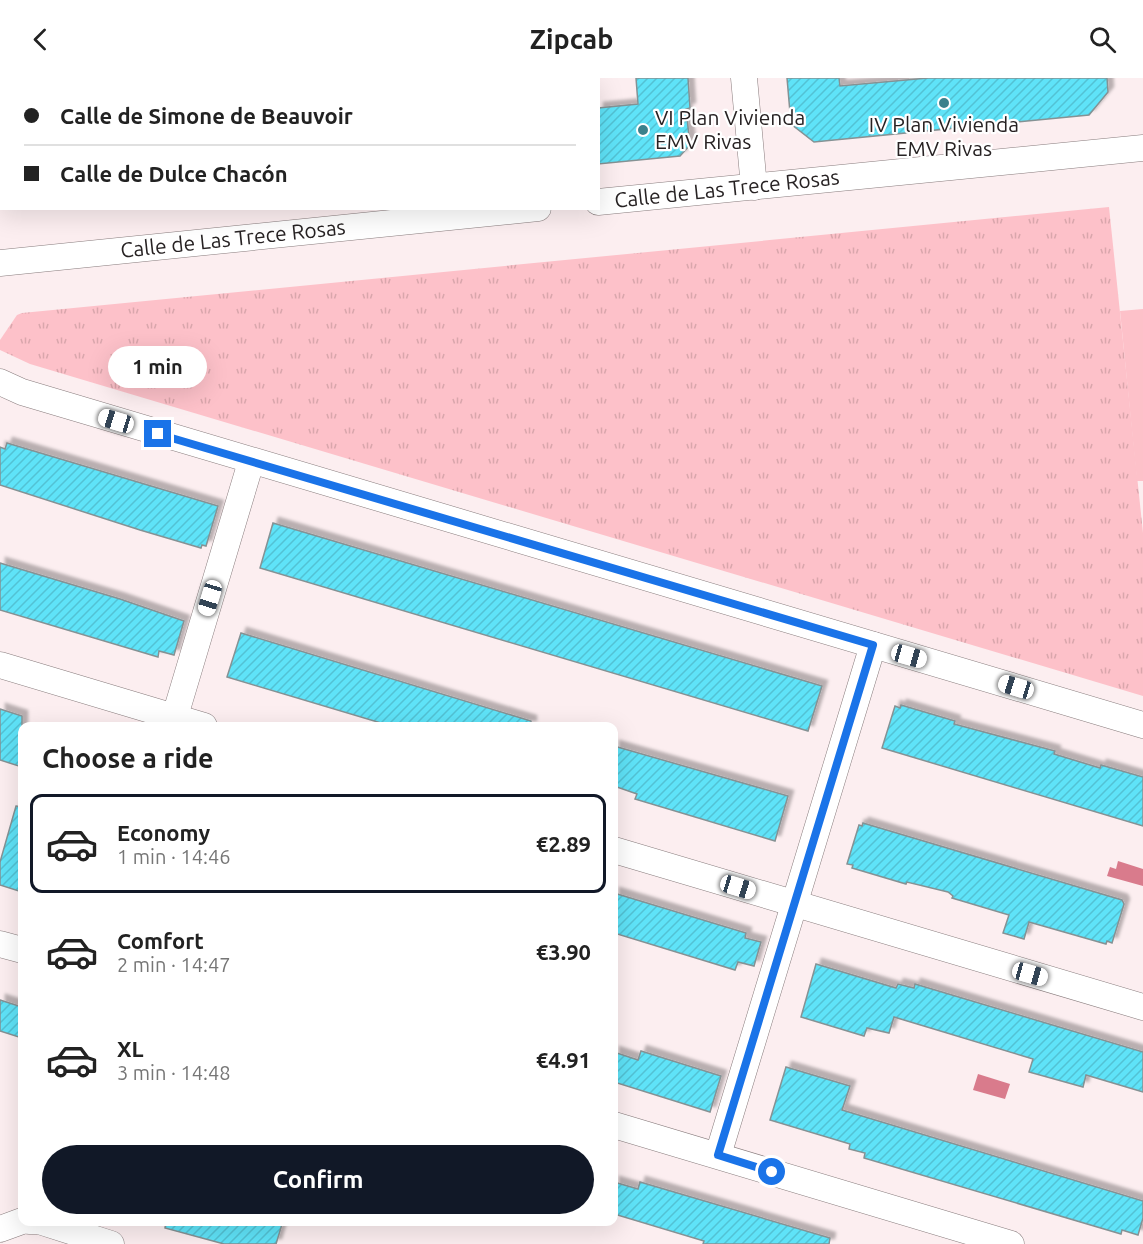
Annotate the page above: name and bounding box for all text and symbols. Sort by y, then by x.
icon: back [24,23,57,56]
icon: search [1086,23,1119,56]
text: Zipcab [530,24,613,54]
marker: IV Plan Vivienda EMV Rivas [937,96,951,110]
text: Calle de Simone de Beauvoir [60,103,353,128]
place label: VI Plan Vivienda EMV Rivas [655,105,805,153]
place label: IV Plan Vivienda EMV Rivas [869,112,1019,160]
marker: VI Plan Vivienda EMV Rivas [636,123,650,137]
text: Calle de Dulce Chacón [60,161,288,186]
street label: Calle de Las Trece Rosas [613,164,841,212]
street label: Calle de Las Trece Rosas [119,214,347,262]
callout: 1 min [108,347,207,389]
text: 1 min [132,355,183,378]
car [96,407,136,435]
route end [144,420,171,447]
car [196,578,224,618]
car [889,642,929,670]
car [996,673,1036,701]
text: Choose a ride [42,743,214,773]
icon: car [45,817,99,871]
text: Economy [117,820,210,845]
text: €2.89 [536,831,591,856]
text: 1 min · 14:46 [117,845,231,868]
car [718,873,758,901]
icon: car [45,925,99,979]
text: Comfort [117,928,204,953]
text: €3.90 [536,939,591,964]
text: 2 min · 14:47 [117,953,231,976]
car [1010,960,1050,988]
icon: car [45,1033,99,1087]
text: XL [117,1036,144,1061]
text: €4.91 [536,1047,591,1072]
text: 3 min · 14:48 [117,1061,231,1084]
button: Confirm [42,1145,594,1214]
route start [758,1158,785,1185]

